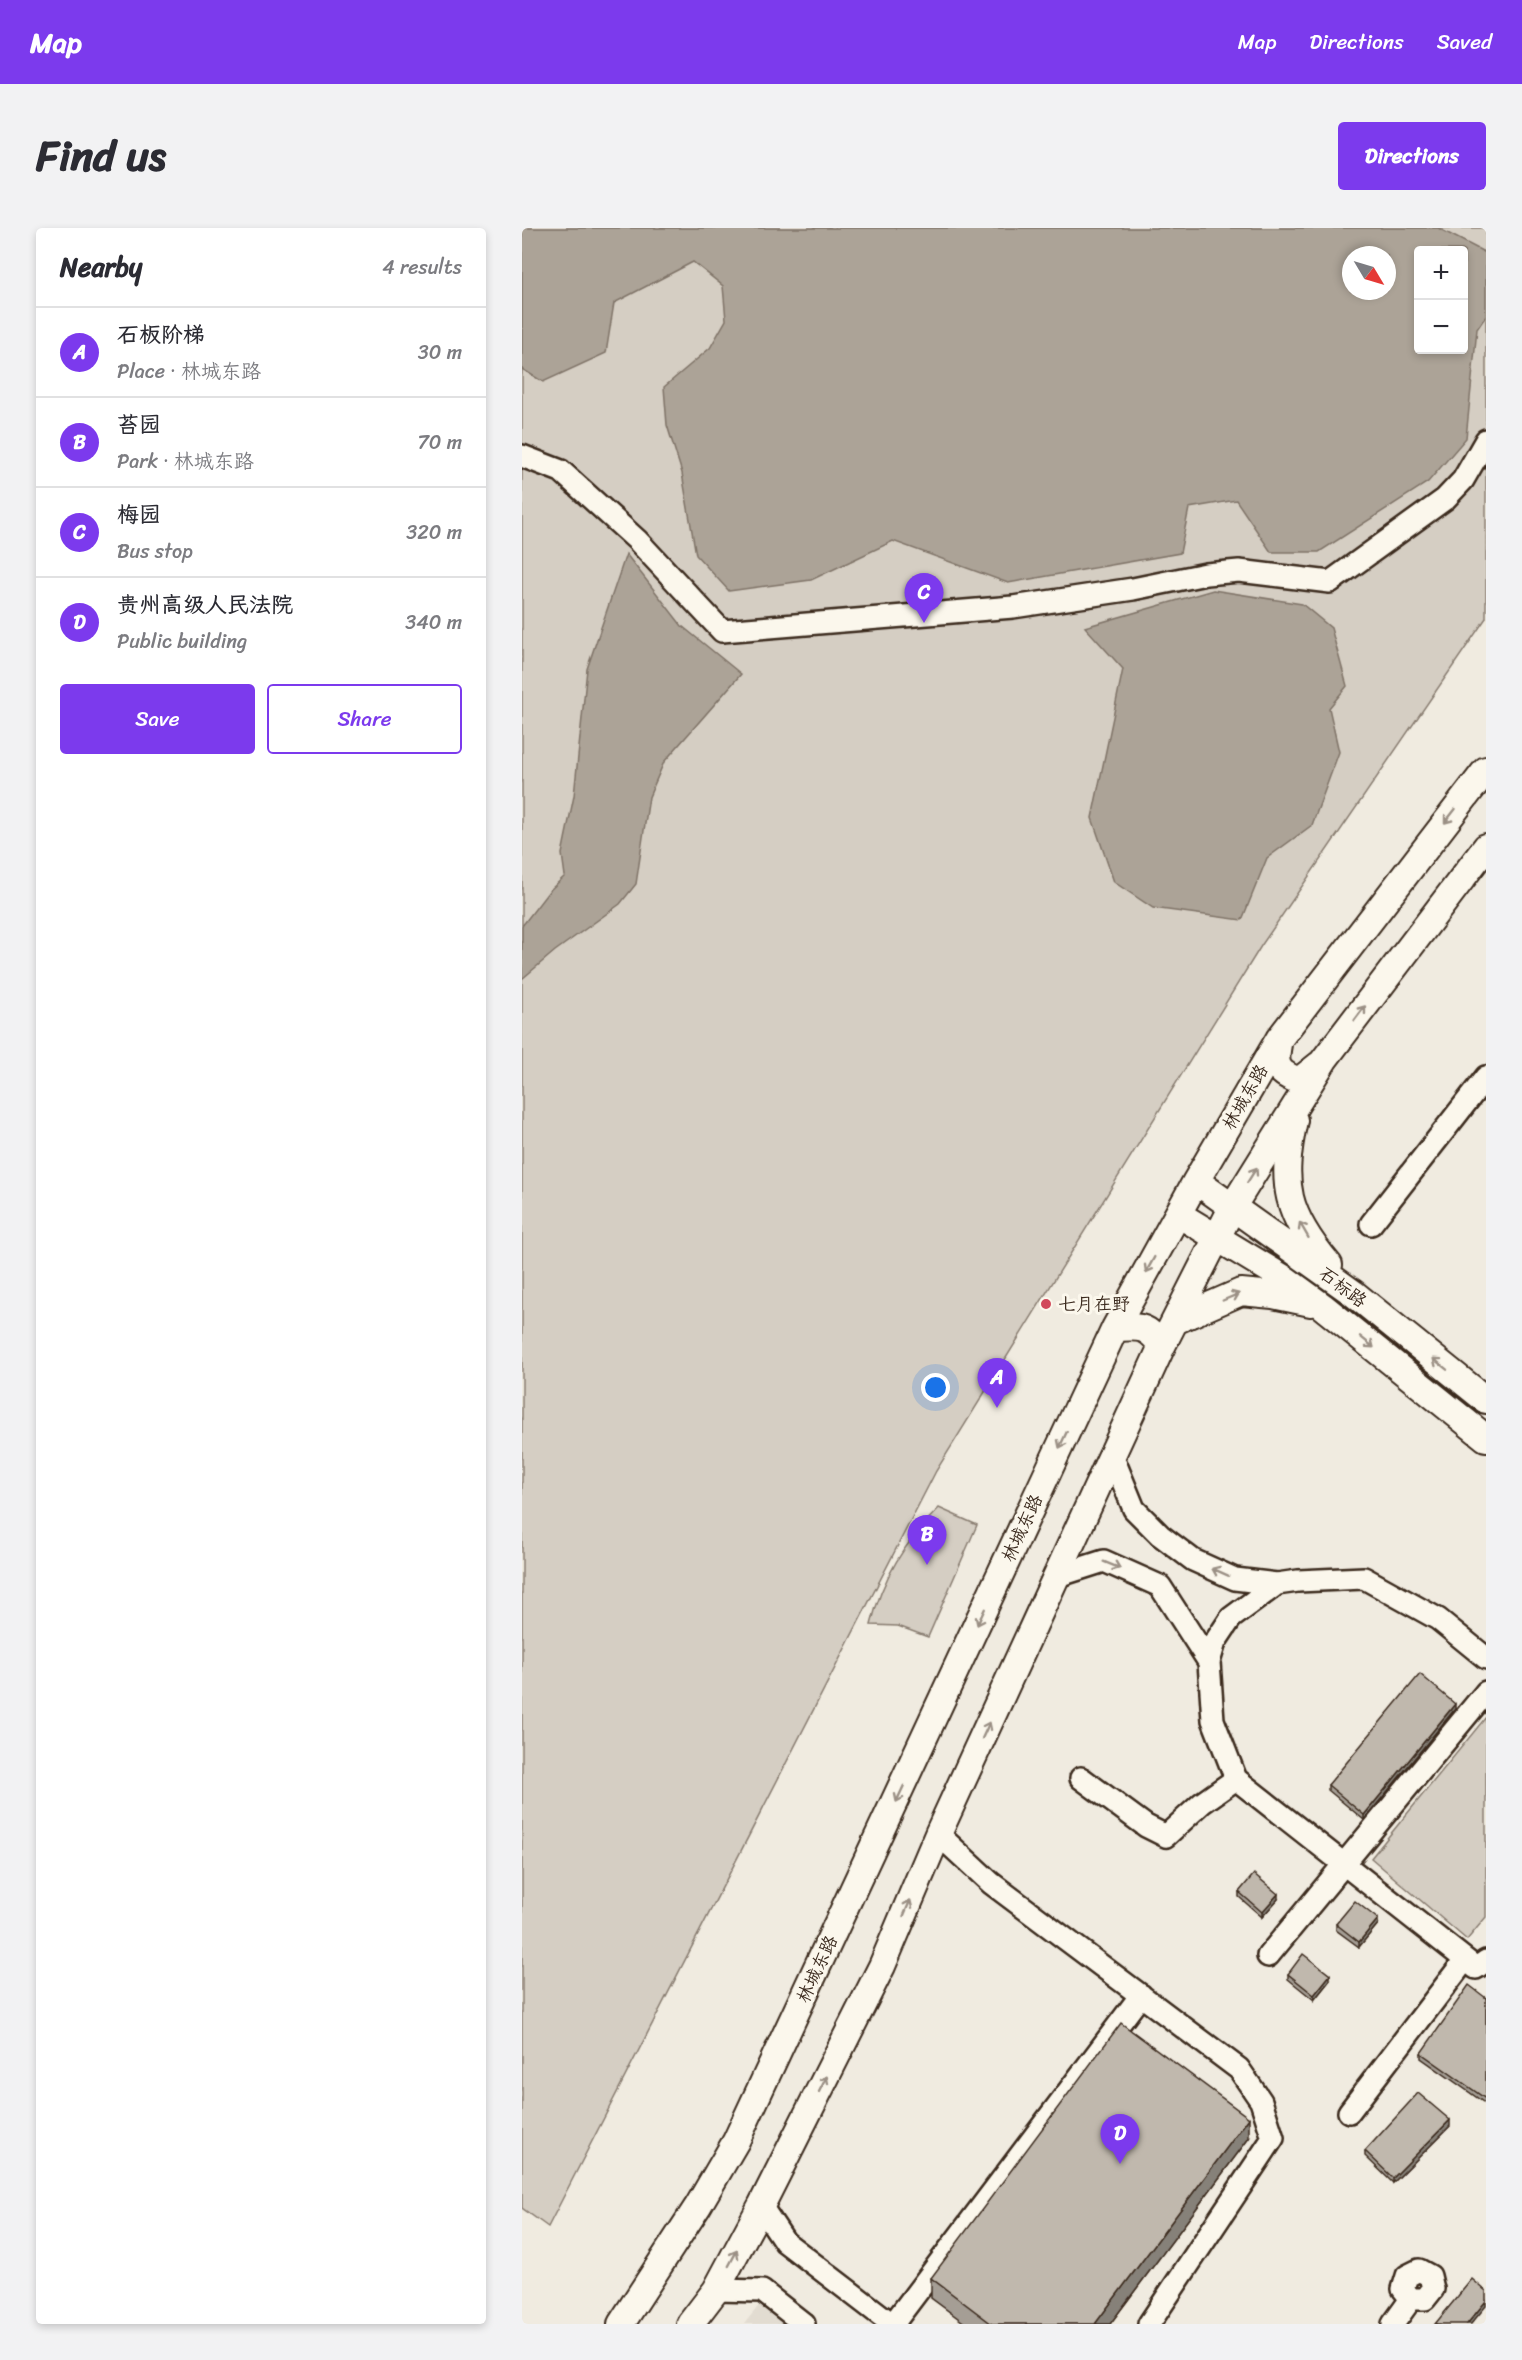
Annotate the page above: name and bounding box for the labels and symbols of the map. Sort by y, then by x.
north arrow [1342,246,1396,300]
pin: C [904,574,944,623]
one-way arrow [1443,808,1456,824]
one-way arrow [1354,1005,1367,1021]
street label: 林城东路 [1213,1058,1277,1136]
one-way arrow [1247,1167,1259,1184]
one-way arrow [1298,1222,1310,1239]
one-way arrow [1144,1256,1156,1273]
street label: 石标路 [1312,1258,1374,1316]
place label: 七月在野 [1058,1288,1130,1320]
one-way arrow [1221,1291,1240,1302]
marker: 七月在野 [1039,1297,1053,1311]
one-way arrow [1359,1336,1375,1349]
one-way arrow [1432,1357,1448,1370]
pin: A [978,1358,1016,1408]
your location [921,1373,950,1402]
one-way arrow [1057,1430,1069,1448]
street label: 林城东路 [992,1489,1052,1567]
pin: B [908,1516,946,1565]
one-way arrow [1103,1560,1121,1571]
one-way arrow [1211,1566,1229,1577]
one-way arrow [975,1607,987,1625]
one-way arrow [981,1722,993,1740]
one-way arrow [893,1784,905,1802]
one-way arrow [902,1900,913,1918]
street label: 林城东路 [787,1930,847,2008]
one-way arrow [817,2076,829,2094]
pin: D [1100,2114,1140,2164]
one-way arrow [728,2249,739,2267]

